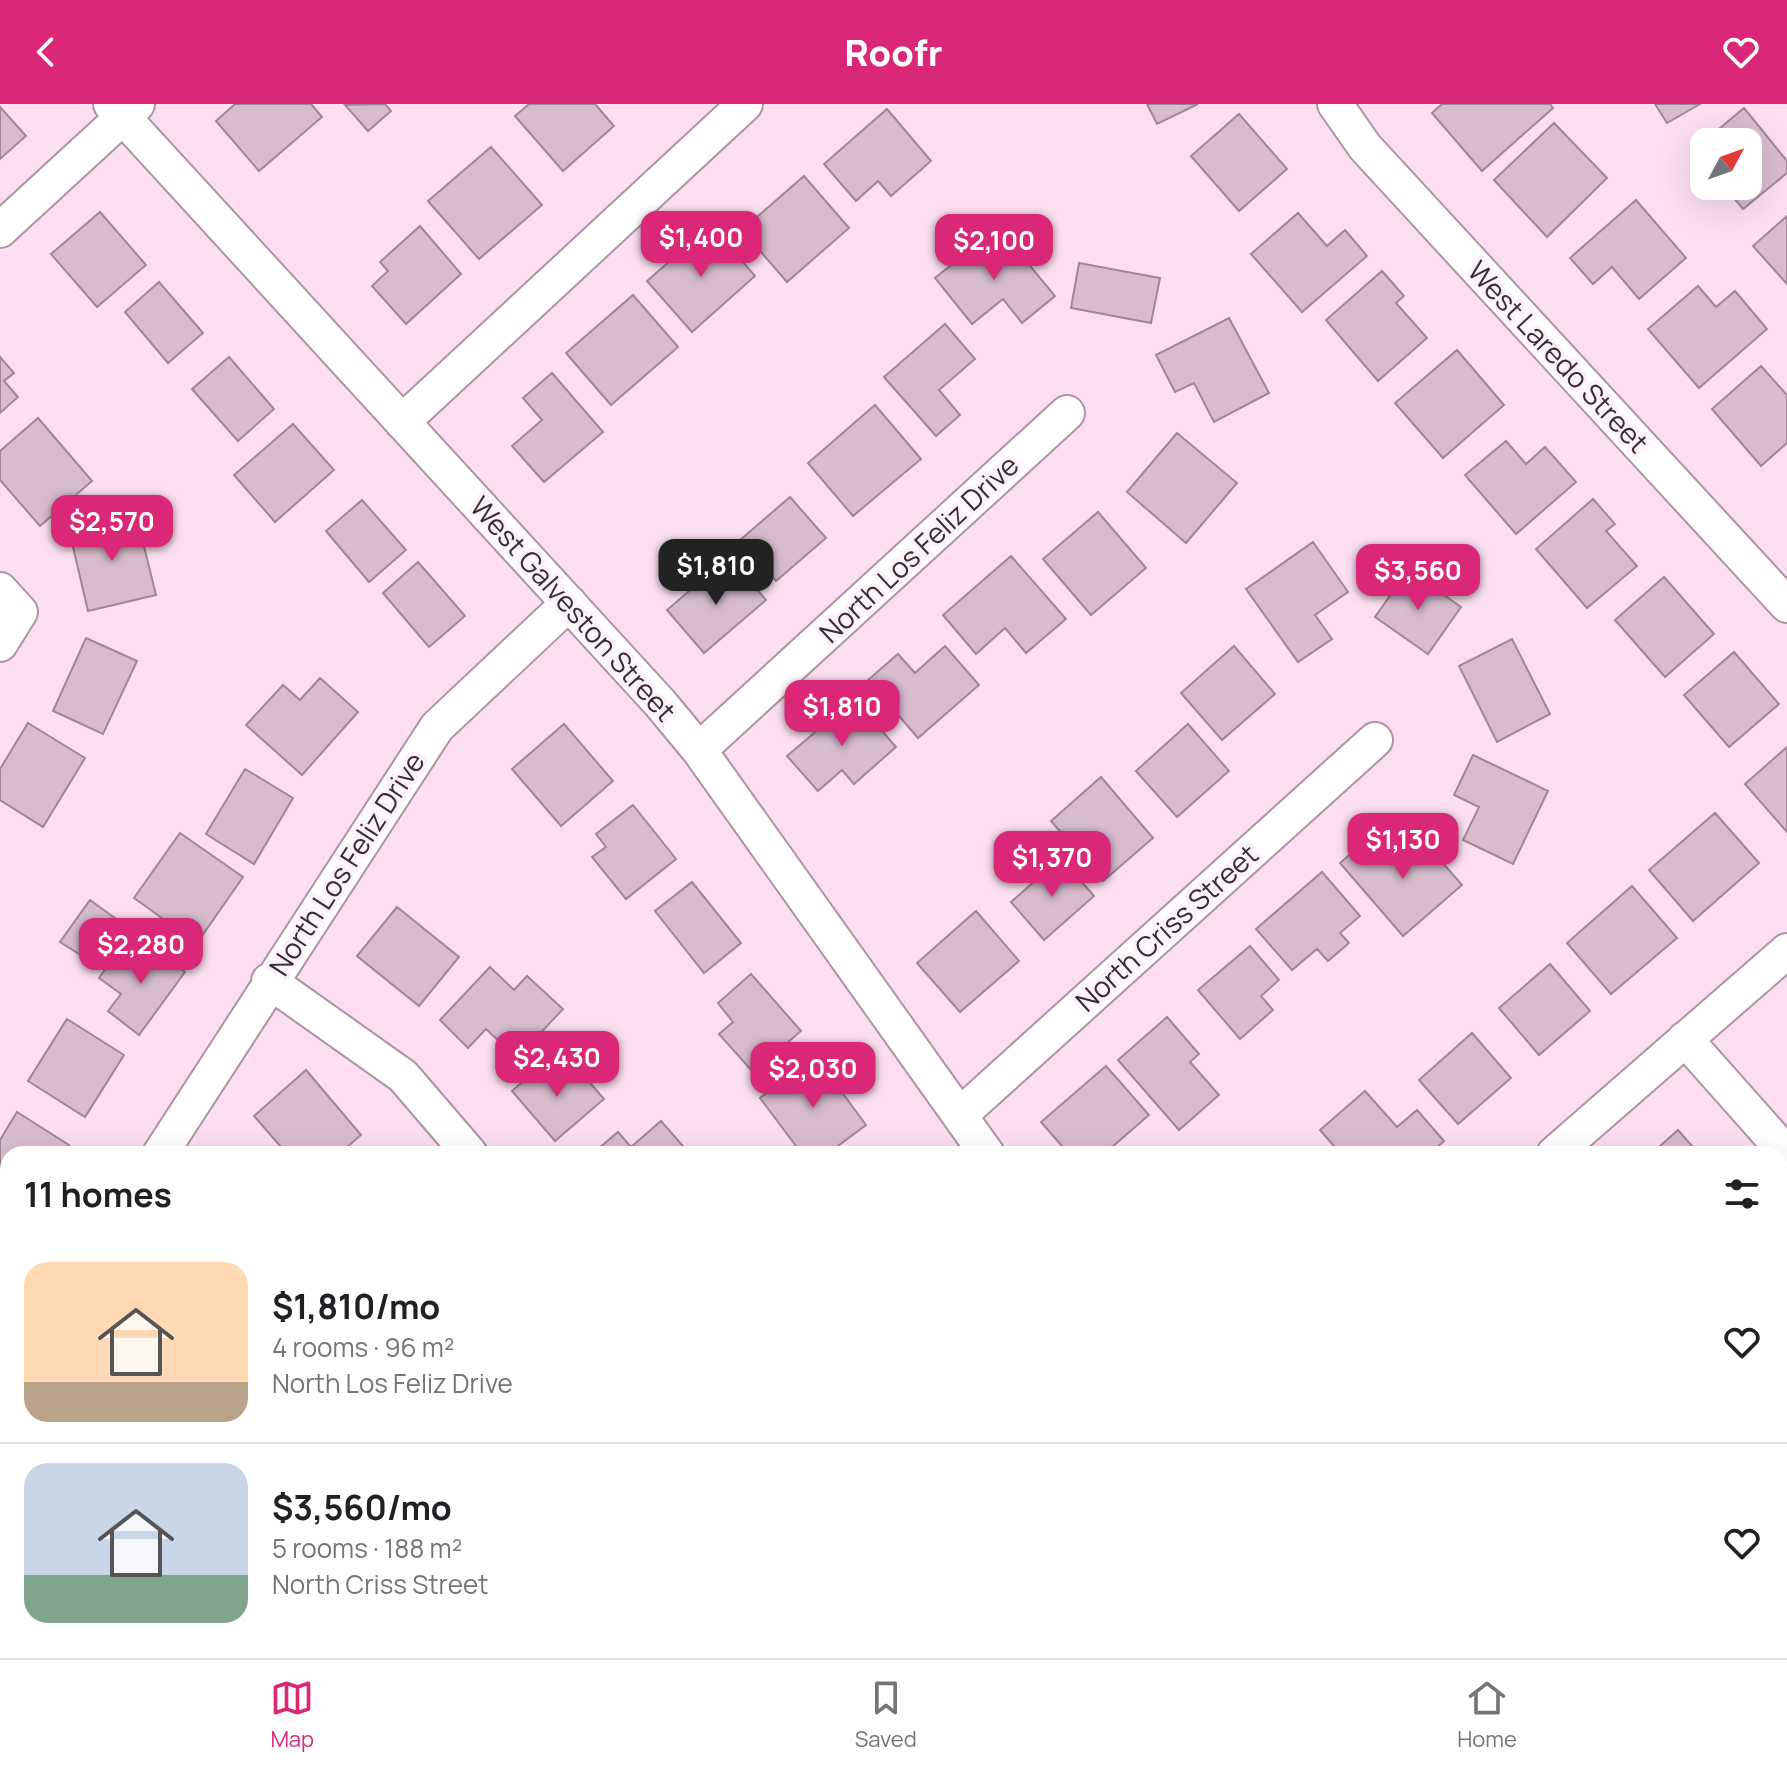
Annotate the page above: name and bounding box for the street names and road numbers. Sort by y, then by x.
street label: West Laredo Street [1460,252,1658,460]
street label: North Los Feliz Drive [811,446,1026,651]
street label: West Galveston Street [462,488,685,729]
street label: North Los Feliz Drive [260,744,433,983]
street label: North Criss Street [1067,835,1266,1019]

